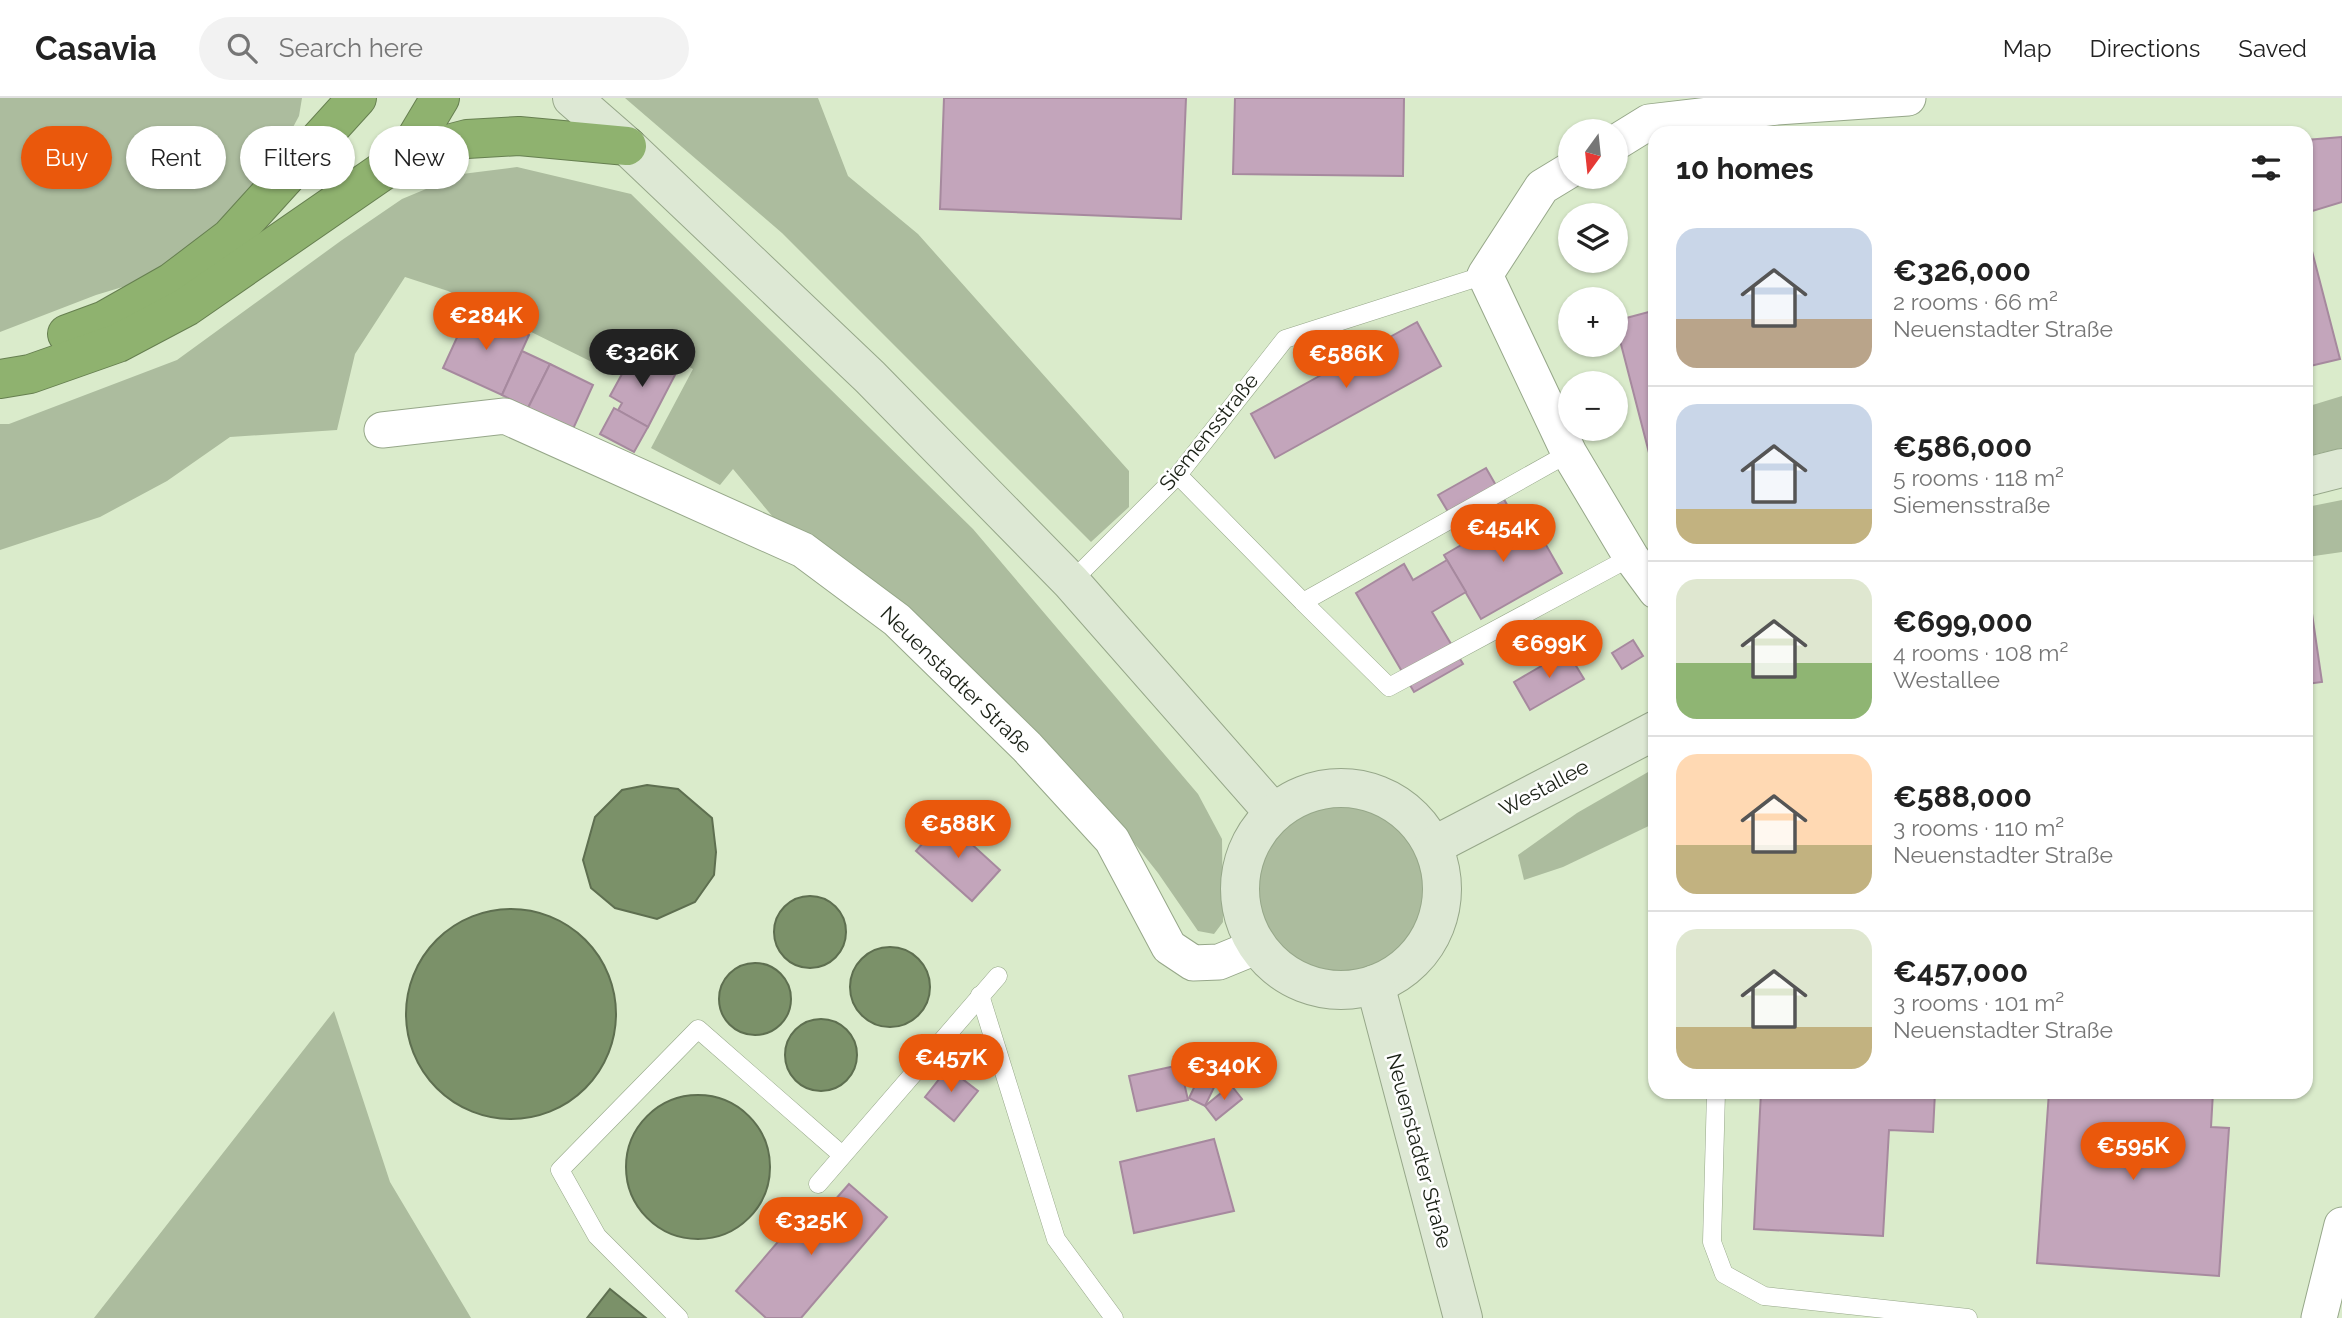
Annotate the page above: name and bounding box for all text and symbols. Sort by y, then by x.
search box [199,17,689,80]
text: Casavia [35,29,157,68]
icon: search [223,29,261,67]
text: Search here [279,33,423,63]
text: Map [2003,34,2052,63]
text: Directions [2090,34,2200,63]
text: Saved [2238,34,2307,63]
north arrow [1558,119,1628,189]
map controls [1558,119,1628,441]
chip: Buy [21,126,112,189]
chip: Rent [126,126,226,189]
chip: Filters [240,126,355,189]
chip: New [369,126,469,189]
icon: filters [2247,149,2285,187]
text: 10 homes [1676,151,1813,186]
button: layers [1558,203,1628,273]
text: €326,000 [1893,253,2031,288]
icon: home [1732,256,1816,340]
button: + [1558,287,1628,357]
text: 2 rooms · 66 m² [1893,288,2058,315]
pin: €284K [437,292,535,352]
text: €284K [449,301,523,328]
text: Neuenstadter Straße [1893,315,2113,342]
pin: €326K [593,330,691,389]
pin: €586K [1297,330,1395,390]
text: €326K [605,338,679,365]
text: €586K [1309,339,1383,366]
street label: Siemensstraße [1154,368,1263,495]
button: − [1558,371,1628,441]
text: €586,000 [1893,429,2032,464]
icon: home [1732,432,1816,516]
text: 5 rooms · 118 m² [1893,464,2064,491]
text: Siemensstraße [1893,491,2050,518]
pin: €454K [1454,504,1552,564]
text: €454K [1467,513,1539,540]
street label: Neuenstadter Straße [875,601,1037,758]
text: €699,000 [1893,604,2033,639]
icon: home [1732,607,1816,691]
pin: €699K [1500,620,1598,680]
text: €699K [1512,629,1586,656]
text: 4 rooms · 108 m² [1893,639,2068,666]
text: Westallee [1893,666,2000,693]
street label: Westallee [1495,754,1593,822]
text: €588,000 [1893,779,2032,814]
icon: home [1732,782,1816,866]
pin: €588K [909,800,1007,860]
text: €588K [921,809,995,836]
text: 3 rooms · 110 m² [1893,814,2064,841]
text: Neuenstadter Straße [1893,841,2113,868]
text: €457,000 [1893,954,2028,989]
icon: home [1732,957,1816,1041]
text: 3 rooms · 101 m² [1893,989,2064,1016]
text: Neuenstadter Straße [1893,1016,2113,1043]
pin: €457K [902,1034,1000,1094]
pin: €340K [1175,1042,1273,1102]
text: €457K [915,1043,987,1070]
text: €340K [1187,1051,1261,1078]
street label: Neuenstadter Straße [1381,1051,1458,1251]
pin: €595K [2084,1122,2182,1182]
text: €595K [2097,1131,2169,1158]
pin: €325K [762,1198,860,1257]
text: €325K [775,1206,847,1233]

